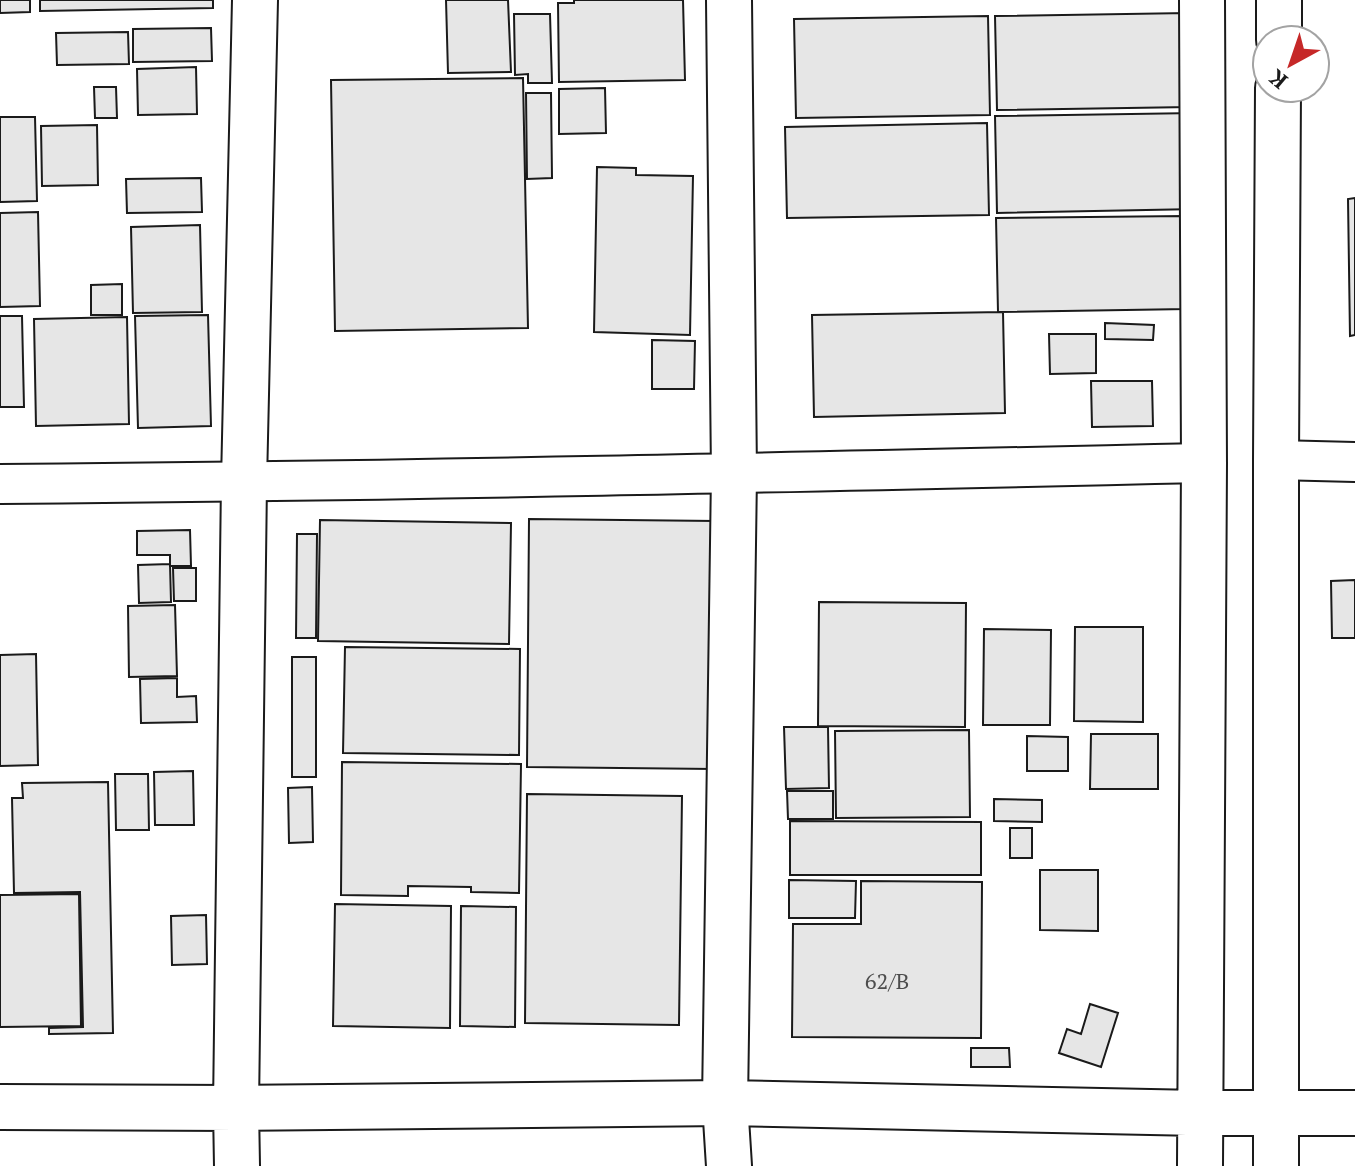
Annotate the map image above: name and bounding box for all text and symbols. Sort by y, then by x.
north arrow [1251,24,1331,104]
text: K [1262,63,1293,96]
house number: 62/B [865,966,909,995]

